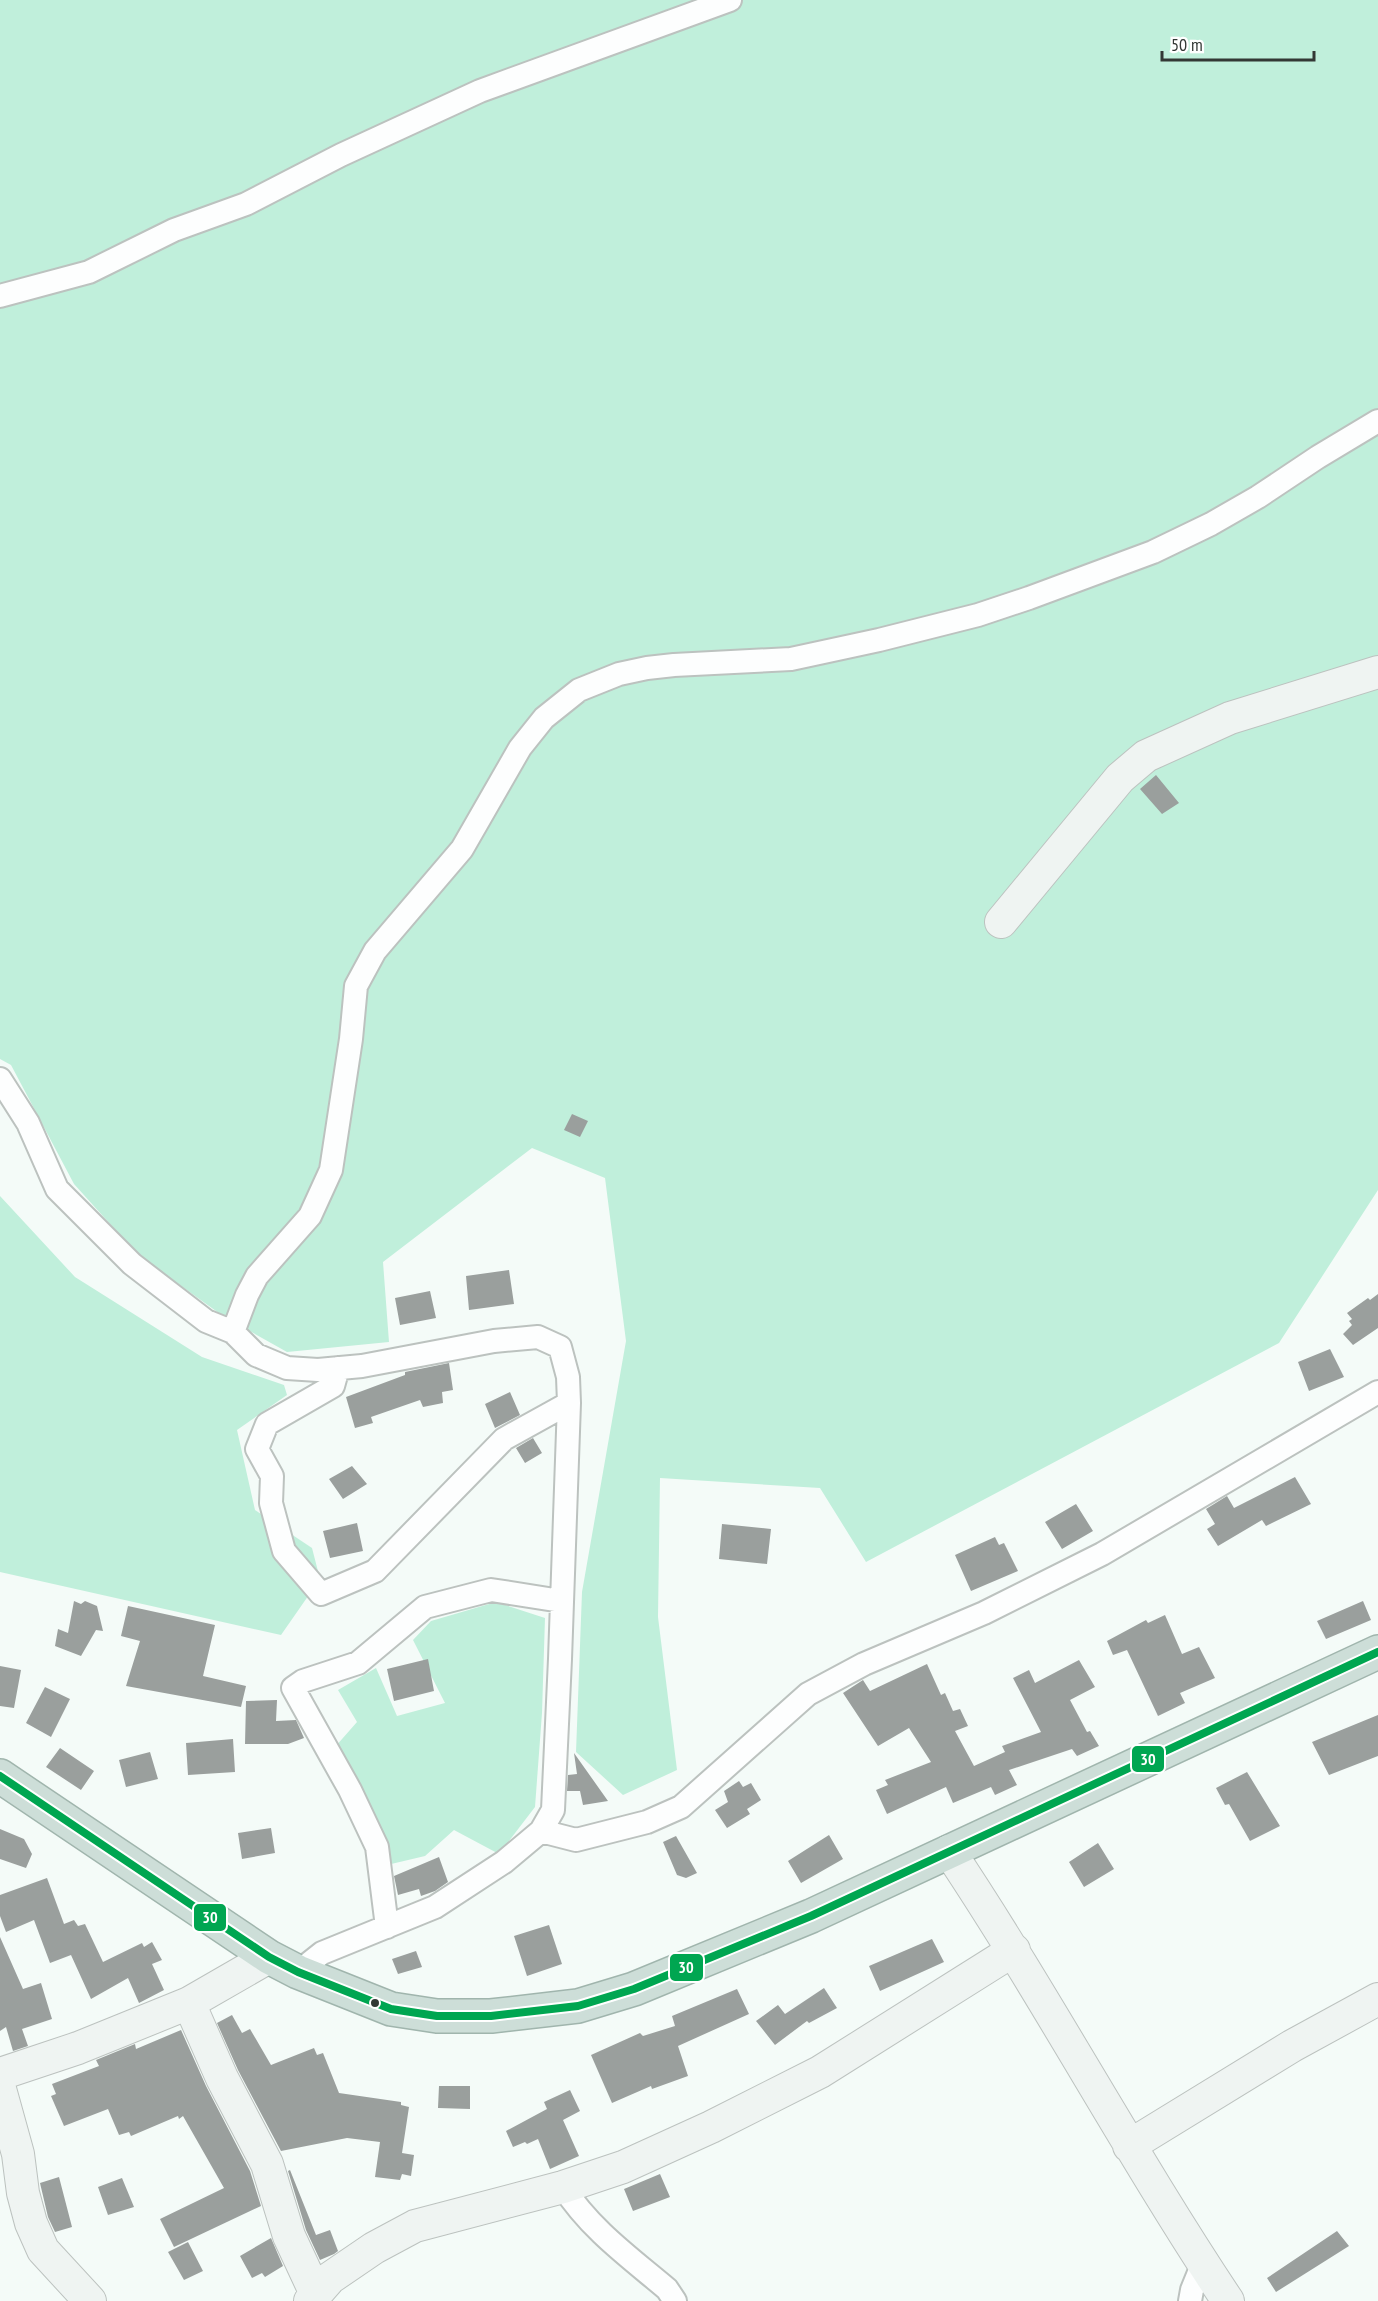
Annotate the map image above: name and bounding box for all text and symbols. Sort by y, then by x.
scale bar [1162,24,1314,62]
text: 50 m [1171,33,1203,56]
line badge: 30 [1131,1745,1165,1773]
text: 30 [1140,1749,1156,1769]
line badge: 30 [193,1903,227,1932]
text: 30 [202,1907,218,1927]
line badge: 30 [669,1953,704,1982]
text: 30 [678,1957,694,1977]
unlabelled marker [369,1997,381,2009]

